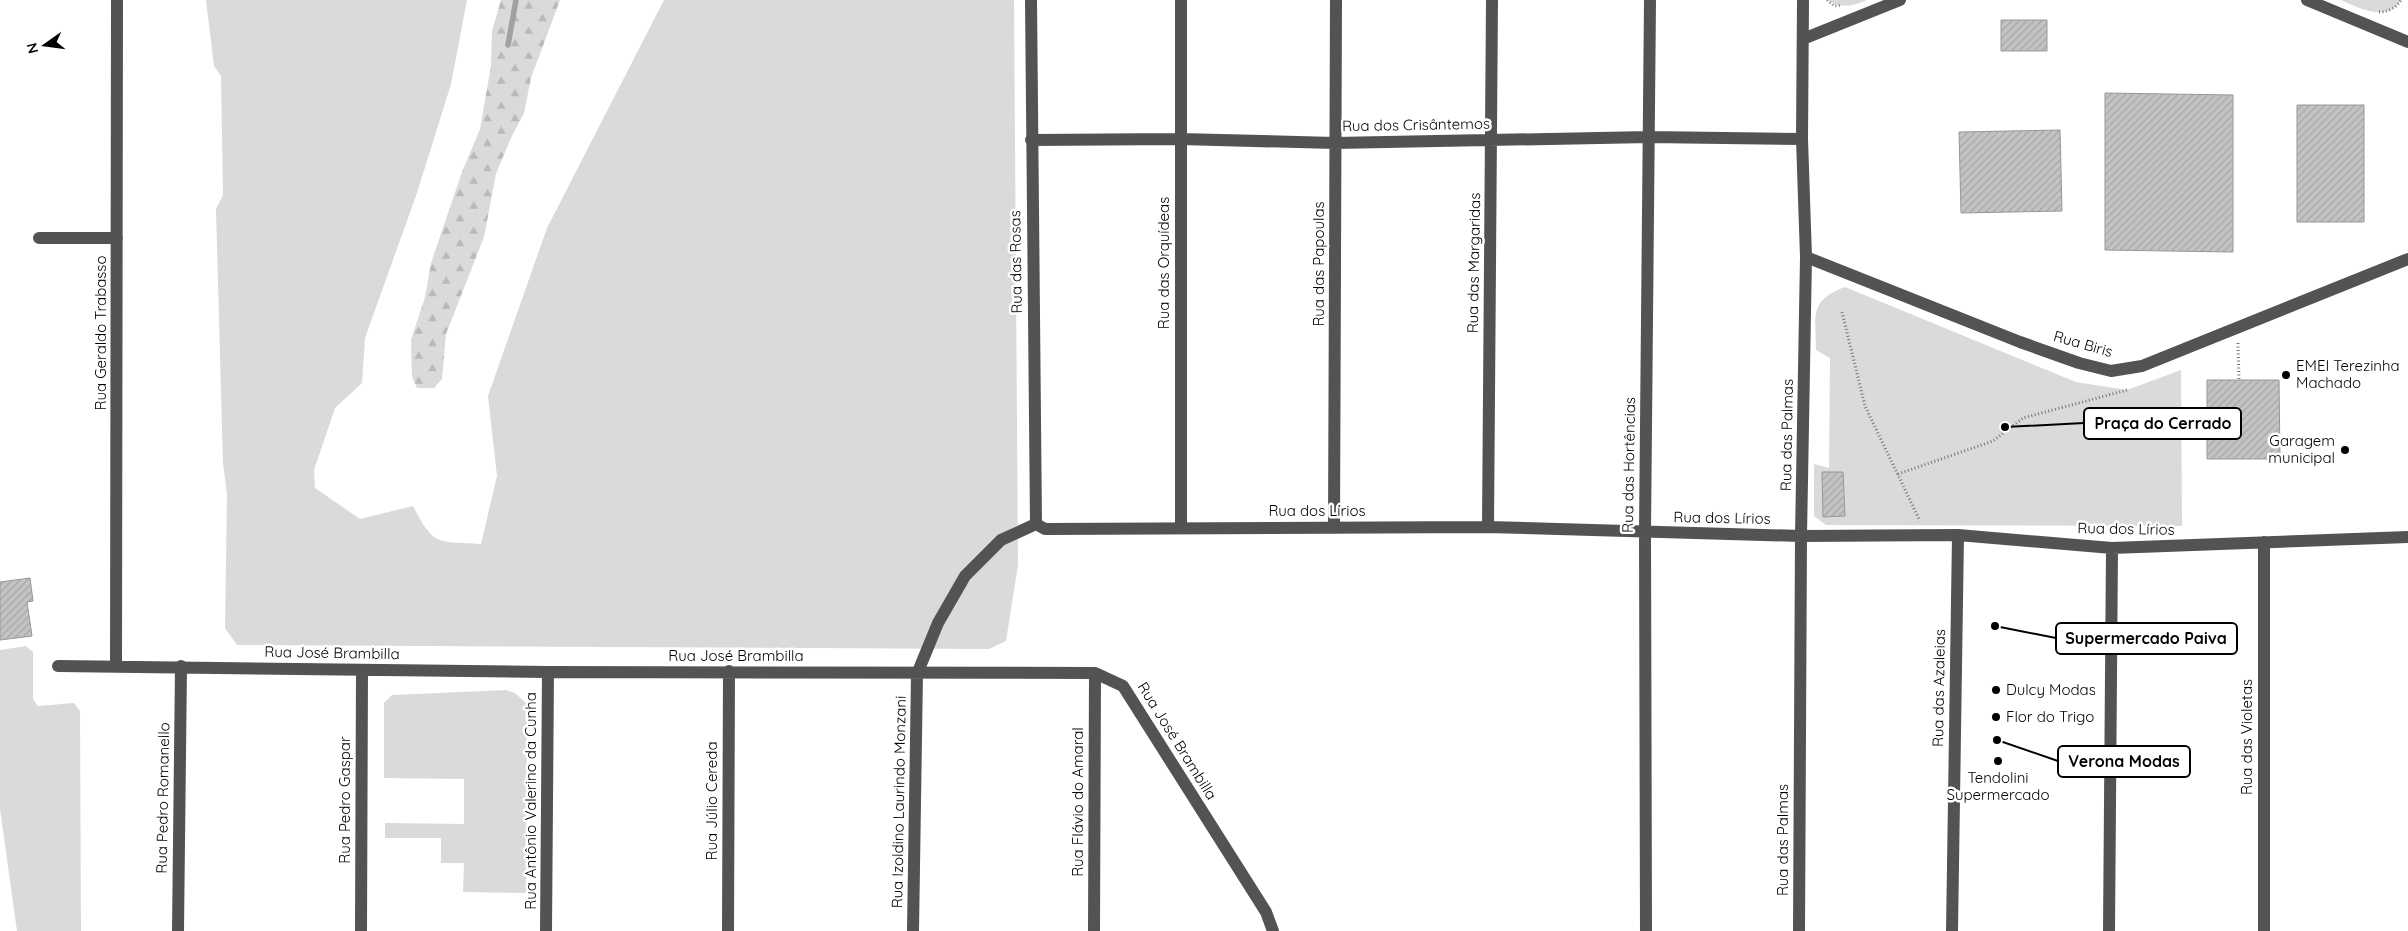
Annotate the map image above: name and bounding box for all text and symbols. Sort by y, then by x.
north arrow [20,20,70,70]
text: N [22,41,42,55]
street label: Rua dos Crisântemos [1342,114,1490,135]
street label: Rua das Margaridas [1463,193,1484,333]
street label: Rua das Orquídeas [1154,197,1173,329]
street label: Rua das Papoulas [1309,201,1328,327]
street label: Rua das Rosas [1005,210,1026,314]
street label: Rua Geraldo Trabasso [91,256,110,410]
street label: Rua Biris [2051,326,2115,361]
place label: EMEI Terezinha Machado [2296,356,2400,392]
marker: EMEI Terezinha Machado [2280,369,2292,381]
street label: Rua das Palmas [1776,379,1797,491]
street label: Rua das Hortências [1618,397,1639,533]
callout: Praça do Cerrado [2084,408,2241,439]
text: Praça do Cerrado [2094,413,2232,433]
place label: Garagem municipal [2268,431,2335,467]
marker: Garagem municipal [2339,444,2351,456]
street label: Rua dos Lírios [1268,501,1366,520]
street label: Rua dos Lírios [1673,507,1771,528]
street label: Rua dos Lírios [2077,518,2175,539]
callout: Supermercado Paiva [2056,623,2237,654]
text: Supermercado Paiva [2065,628,2227,648]
street label: Rua das Azaleias [1928,629,1949,747]
street label: Rua José Brambilla [264,642,400,663]
street label: Rua José Brambilla [668,646,804,665]
street label: Rua José Brambilla [1134,678,1221,803]
street label: Rua das Violetas [2237,679,2256,795]
place label: Dulcy Modas [2006,680,2096,699]
marker: Dulcy Modas [1990,684,2002,696]
street label: Rua Antônio Valerino da Cunha [521,692,540,910]
street label: Rua Izoldino Laurindo Monzani [887,696,910,908]
place label: Flor do Trigo [2006,707,2094,726]
marker: Flor do Trigo [1990,711,2002,723]
street label: Rua Pedro Romanello [152,722,173,874]
street label: Rua Flávio do Amaral [1068,727,1087,877]
street label: Rua Pedro Gaspar [335,736,354,864]
street label: Rua Júlio Cereda [702,742,721,860]
callout: Verona Modas [2058,746,2190,777]
text: Verona Modas [2068,751,2180,771]
marker: Tendolini Supermercado [1992,755,2004,767]
place label: Tendolini Supermercado [1947,768,2049,804]
street label: Rua das Palmas [1773,784,1792,896]

